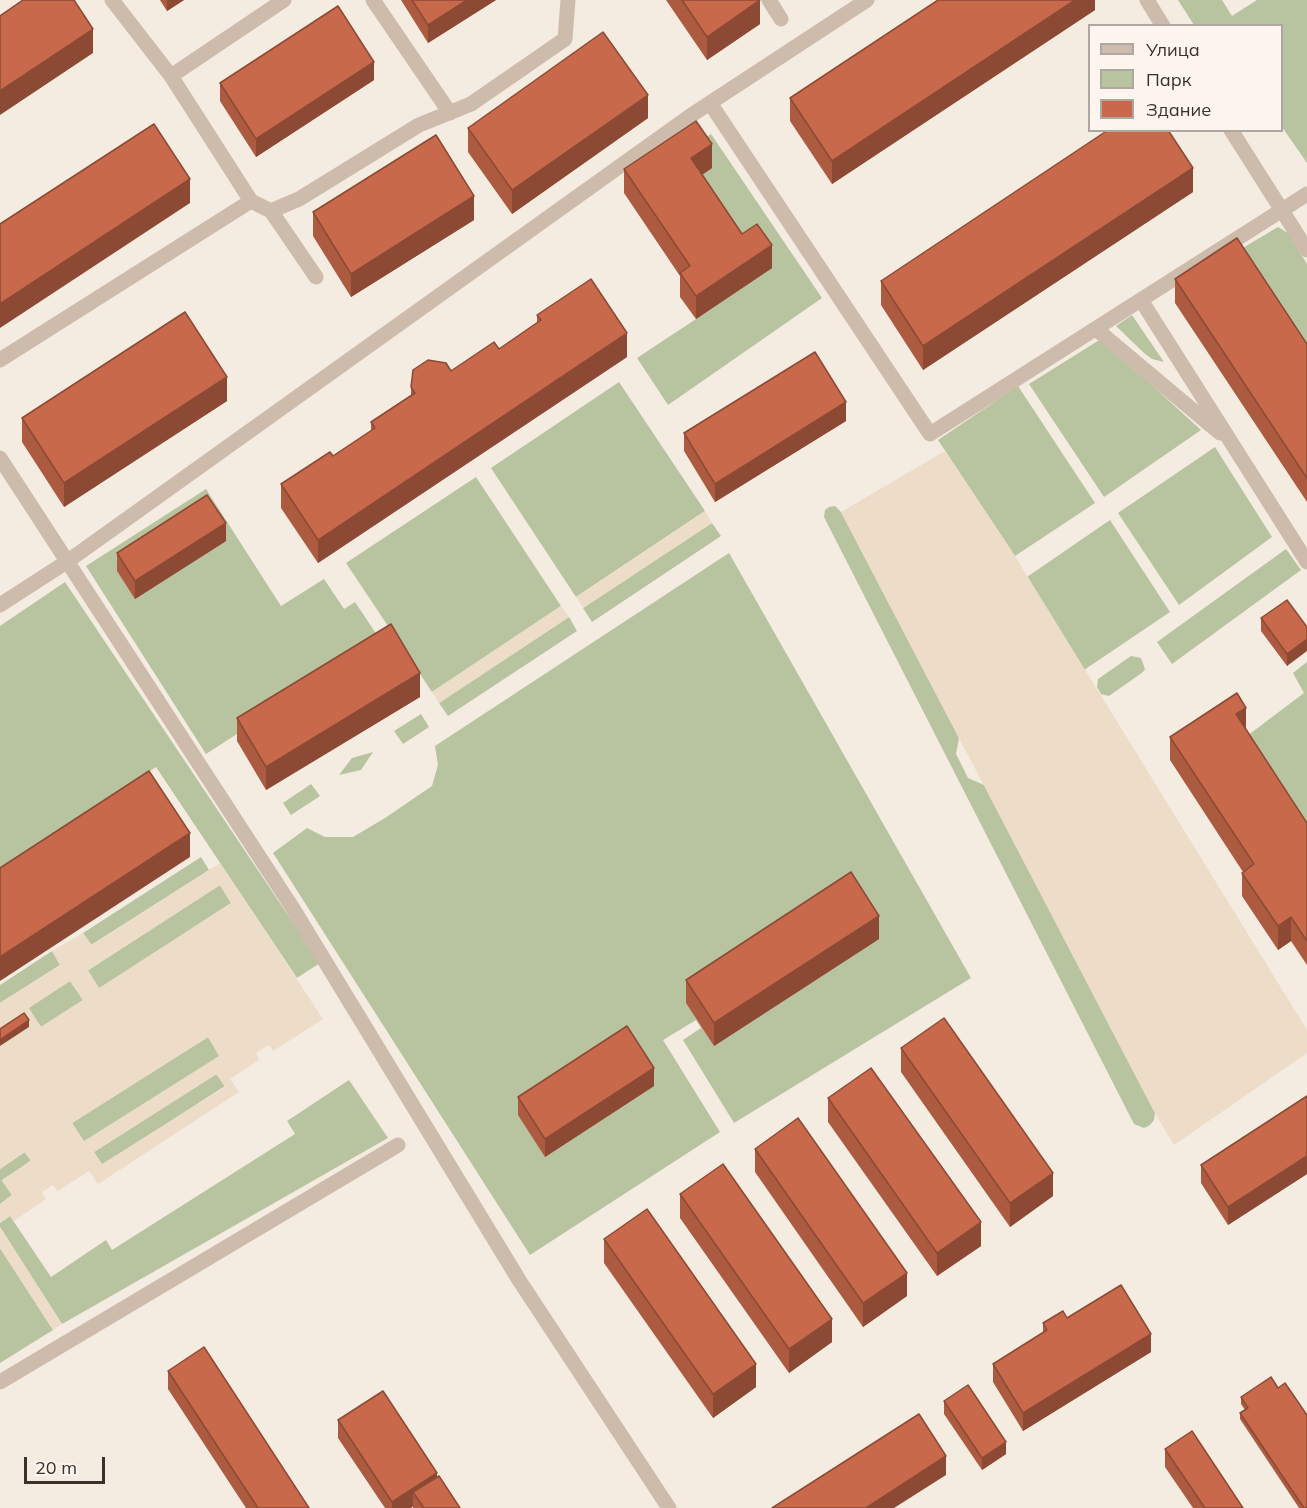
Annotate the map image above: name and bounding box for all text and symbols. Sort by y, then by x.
legend [1088,24,1283,132]
text: Улица [1146,38,1200,61]
text: Парк [1146,68,1191,91]
text: Здание [1146,98,1211,121]
scale bar [27,1445,108,1483]
text: 20 m [35,1456,77,1479]

